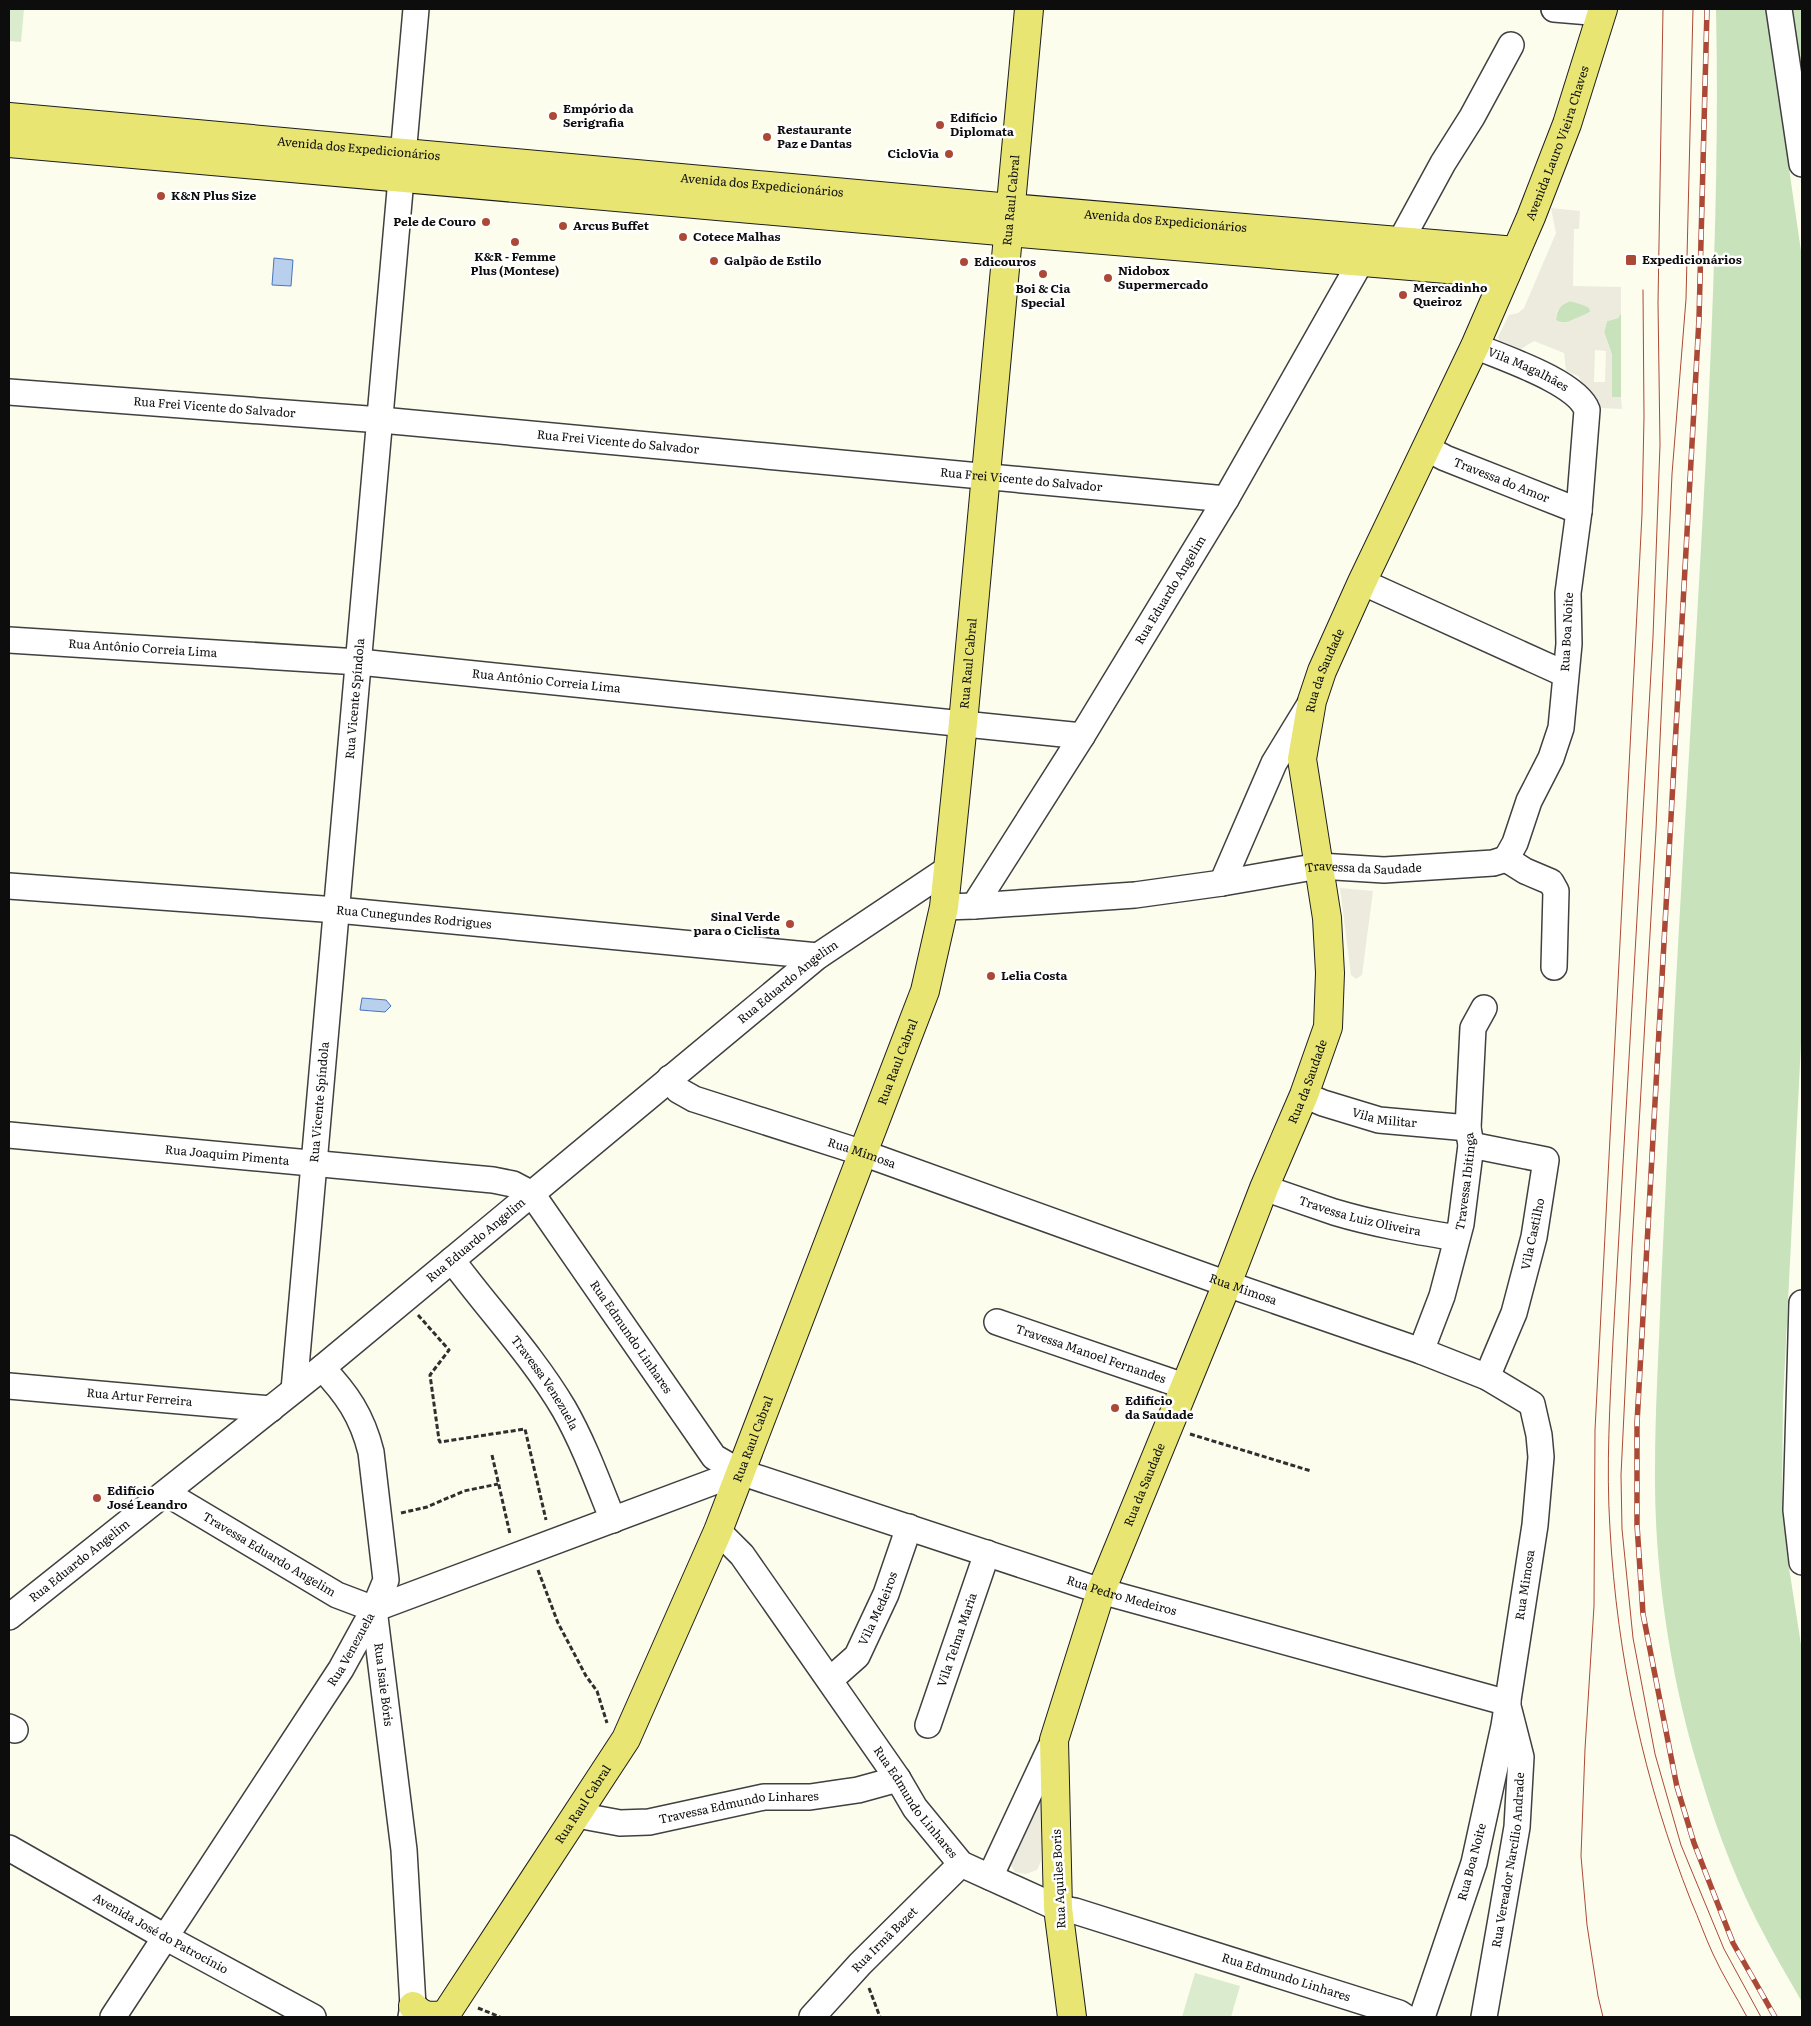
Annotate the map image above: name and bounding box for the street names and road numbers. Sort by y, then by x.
street label: Avenida Lauro Vieira Chaves [1520,63,1593,223]
street label: Avenida dos Expedicionários [276,131,441,164]
street label: Rua Raul Cabral [997,154,1023,246]
street label: Avenida dos Expedicionários [680,168,845,201]
street label: Avenida dos Expedicionários [1083,204,1248,236]
street label: Vila Magalhães [1485,342,1573,395]
street label: Rua Frei Vicente do Salvador [133,391,297,422]
street label: Rua Frei Vicente do Salvador [536,425,700,458]
street label: Travessa do Amor [1451,452,1553,507]
street label: Rua Frei Vicente do Salvador [939,462,1103,495]
street label: Rua Eduardo Angelim [1130,532,1210,648]
street label: Rua Boa Noite [1555,592,1577,672]
street label: Rua Raul Cabral [954,617,981,710]
street label: Rua da Saudade [1300,625,1348,714]
street label: Rua Antônio Correia Lima [68,634,218,661]
street label: Rua Vicente Spíndola [340,637,368,760]
street label: Rua Antônio Correia Lima [471,664,622,697]
street label: Travessa da Saudade [1303,856,1422,878]
street label: Rua Cunegundes Rodrigues [335,900,493,933]
street label: Rua Eduardo Angelim [733,935,841,1027]
street label: Rua Raul Cabral [872,1016,922,1107]
street label: Rua da Saudade [1283,1037,1331,1126]
street label: Rua Vicente Spíndola [304,1040,333,1163]
street label: Vila Militar [1350,1102,1418,1131]
street label: Travessa Ibitinga [1450,1131,1479,1232]
street label: Rua Mimosa [826,1132,899,1172]
street label: Rua Joaquim Pimenta [164,1140,291,1169]
street label: Travessa Luiz Oliveira [1296,1190,1423,1240]
street label: Rua Eduardo Angelim [422,1193,529,1286]
street label: Vila Castilho [1516,1196,1548,1271]
street label: Rua Mimosa [1207,1268,1280,1309]
street label: Rua Edmundo Linhares [586,1276,678,1397]
street label: Travessa Manoel Fernandes [1013,1319,1169,1387]
street label: Travessa Venezuela [507,1331,584,1433]
street label: Rua Artur Ferreira [86,1383,194,1410]
street label: Rua Raul Cabral [728,1393,777,1485]
street label: Rua da Saudade [1118,1440,1169,1529]
street label: Travessa Eduardo Angelim [199,1507,340,1601]
street label: Rua Eduardo Angelim [25,1514,133,1606]
street label: Rua Mimosa [1510,1548,1539,1621]
street label: Vila Medeiros [853,1569,901,1648]
street label: Rua Pedro Medeiros [1064,1570,1179,1620]
street label: Vila Telma Maria [932,1590,981,1689]
street label: Rua Venezuela [322,1608,379,1690]
street label: Rua Isaie Bóris [370,1641,399,1728]
street label: Rua Edmundo Linhares [870,1742,963,1862]
street label: Rua Raul Cabral [550,1761,615,1847]
street label: Rua Vereador Narcílio Andrade [1486,1772,1528,1949]
street label: Travessa Edmundo Linhares [657,1786,820,1828]
street label: Rua Boa Noite [1452,1821,1490,1903]
street label: Rua Aquiles Boris [1046,1828,1070,1929]
street label: Avenida José do Patrocínio [90,1888,232,1978]
street label: Rua Irmã Bazet [847,1902,921,1976]
street label: Rua Edmundo Linhares [1220,1948,1354,2005]

